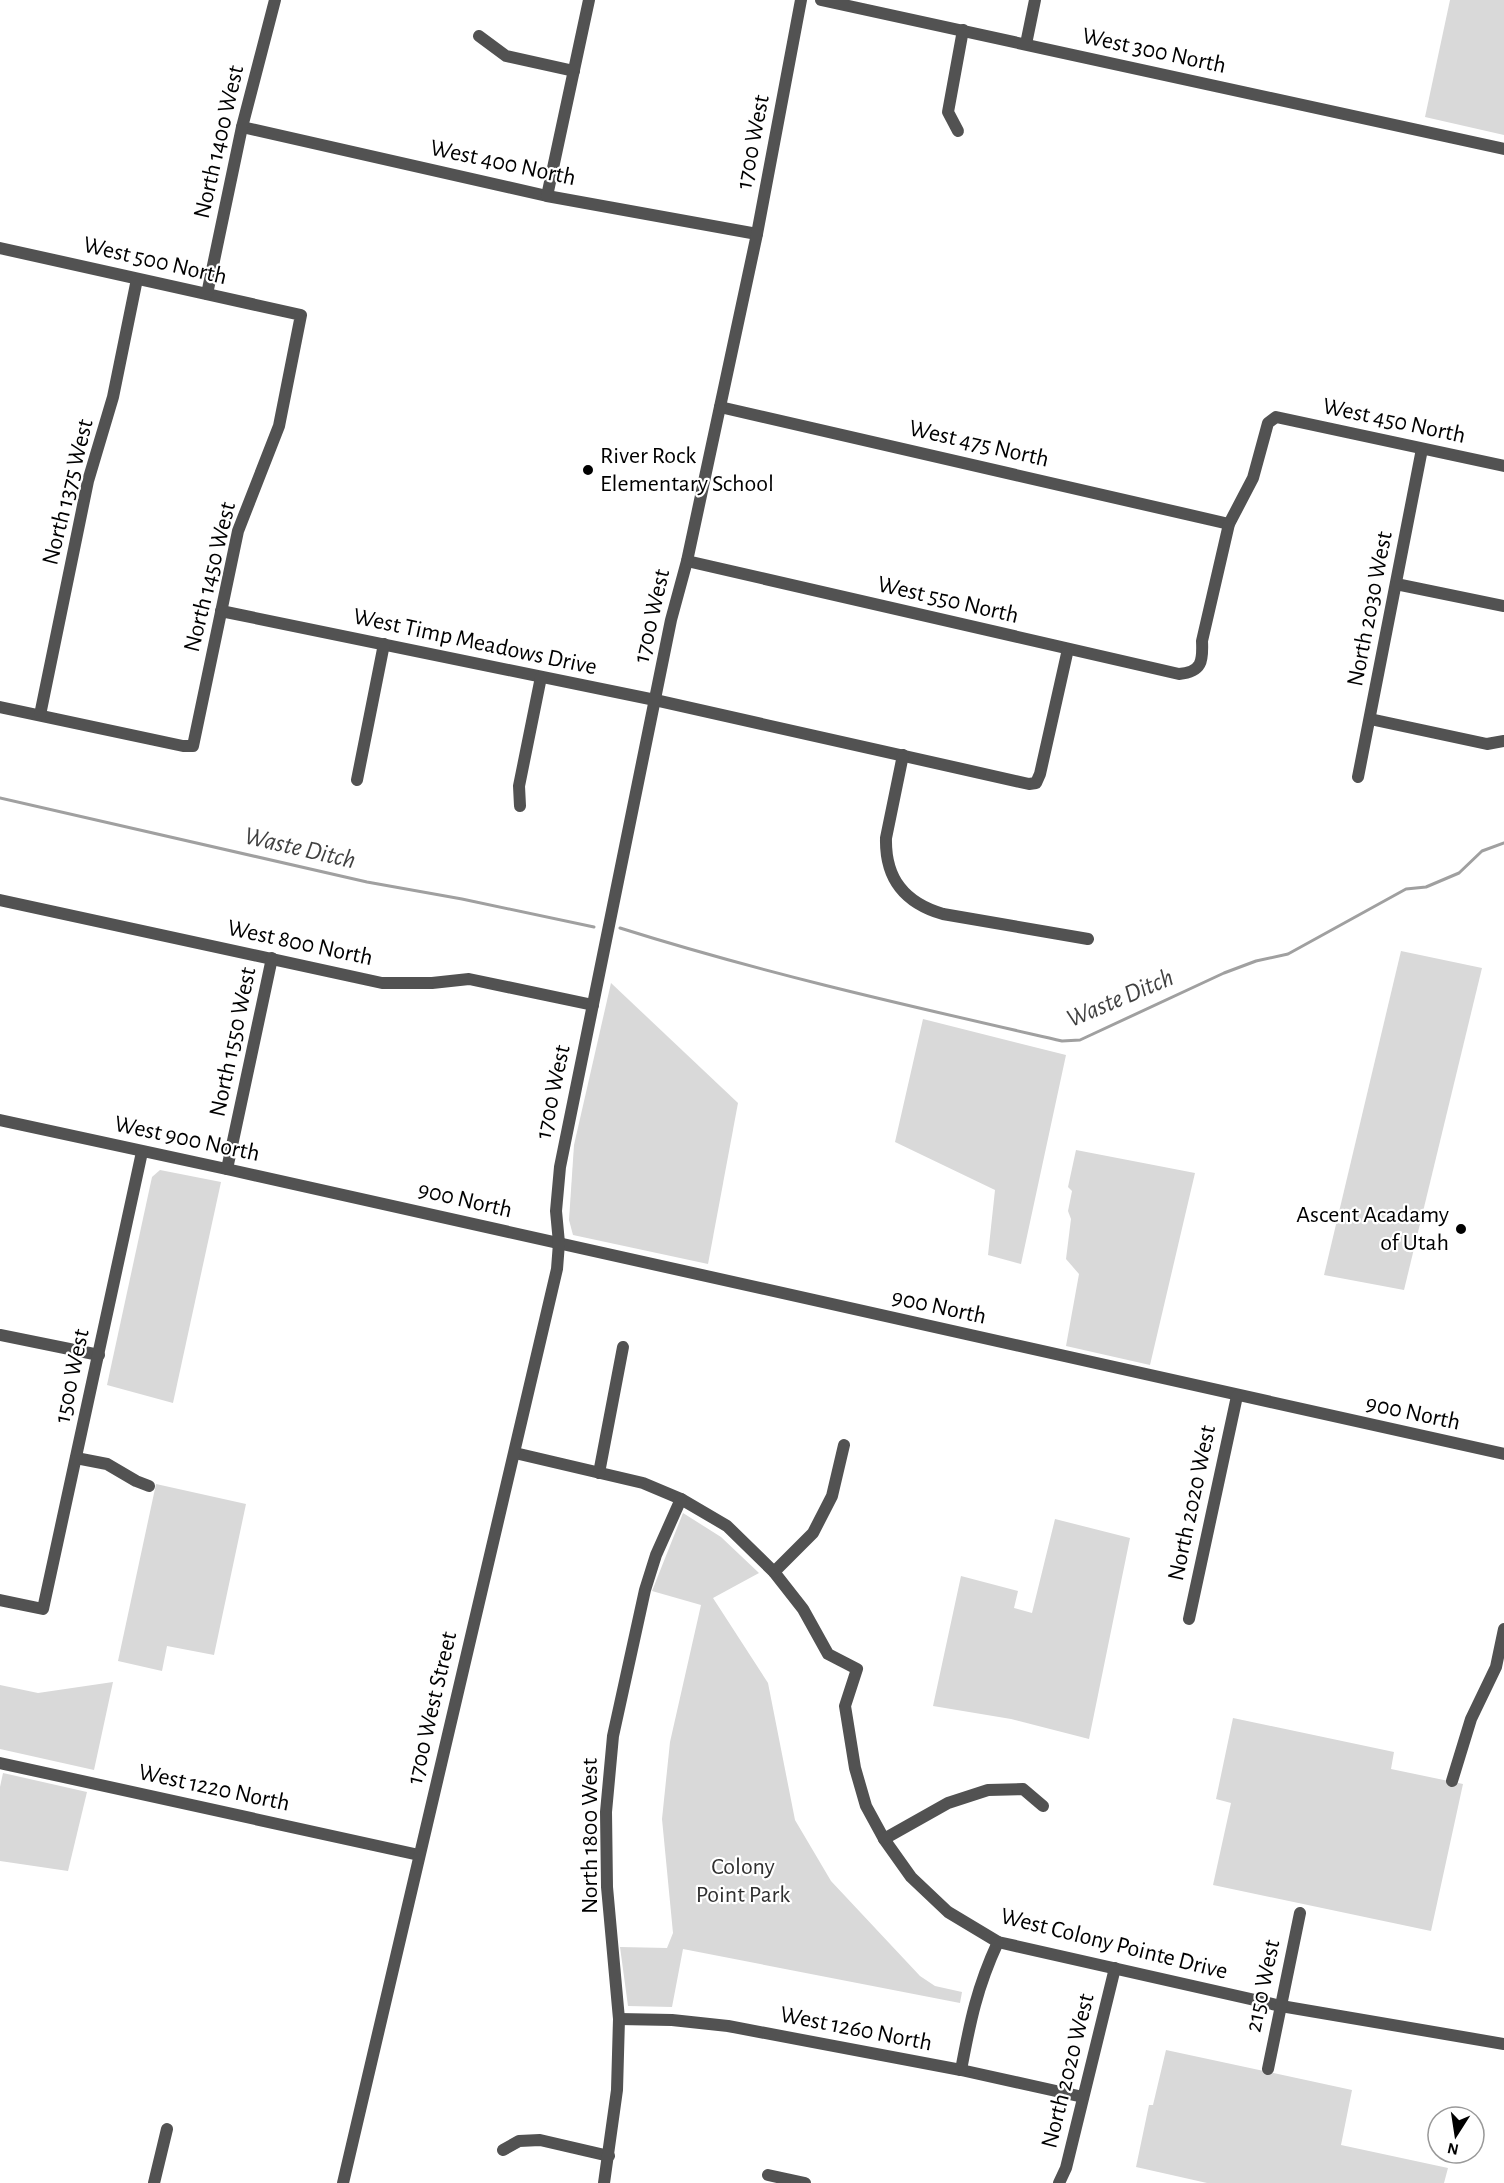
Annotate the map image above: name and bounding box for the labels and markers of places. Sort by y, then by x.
place label: River Rock Elementary School [600,444,774,496]
marker: River Rock Elementary School [581,463,595,477]
place label: Ascent Acadamy of Utah [1296,1203,1449,1255]
marker: Ascent Acadamy of Utah [1454,1222,1468,1236]

